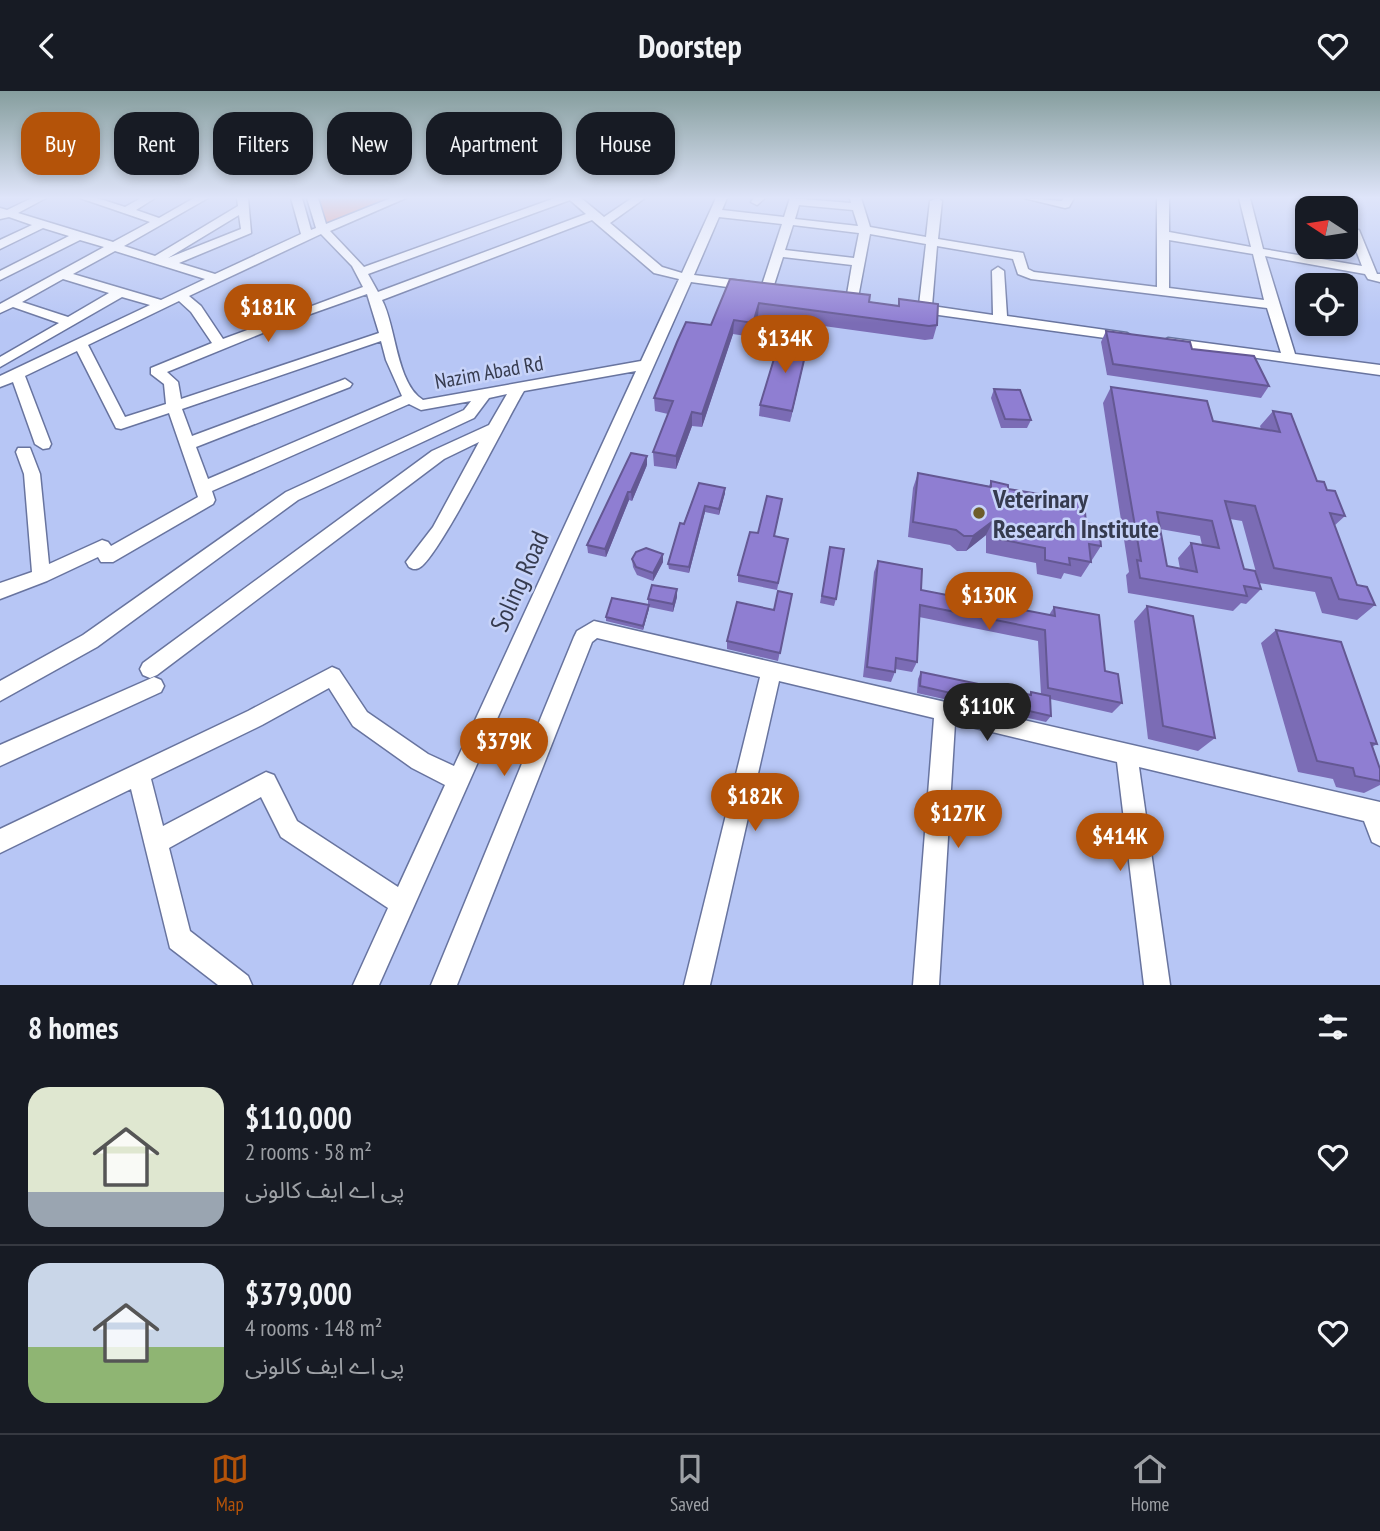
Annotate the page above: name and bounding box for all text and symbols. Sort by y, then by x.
text: Doorstep [638,25,742,67]
icon: back [28,27,66,65]
icon: heart [1314,27,1352,65]
chip: Buy [21,112,100,175]
chip: Rent [114,112,199,175]
chip: Filters [213,112,313,175]
chip: New [327,112,412,175]
chip: Apartment [426,112,562,175]
chip: House [576,112,675,175]
north arrow [1295,196,1358,259]
map controls [1295,196,1358,336]
button: locate [1295,273,1358,336]
pin: $181K [219,285,317,344]
text: $181K [240,292,296,321]
pin: $134K [736,315,834,375]
text: $134K [757,323,813,352]
street label: Nazim Abad Rd [433,349,545,395]
place label: Veterinary Research Institute [992,482,1159,545]
marker: Veterinary Research Institute [971,505,987,521]
street label: Soling Road [482,526,556,636]
pin: $130K [940,573,1038,632]
text: $130K [961,580,1017,609]
pin: $110K [938,683,1036,743]
text: $110K [959,691,1015,720]
pin: $379K [455,719,553,778]
text: $379K [476,726,532,755]
pin: $182K [706,773,804,833]
text: $182K [727,781,783,810]
pin: $127K [909,791,1007,850]
text: $127K [930,798,986,827]
pin: $414K [1071,813,1169,873]
text: $414K [1092,821,1148,850]
text: 8 homes [28,1008,119,1047]
icon: filters [1314,1008,1352,1046]
text: $110,000 [245,1098,352,1137]
icon: home [84,1115,168,1199]
text: 2 rooms · 58 m² [245,1137,372,1166]
icon: heart [1314,1138,1352,1176]
text: پی اے ایف کالونی [245,1175,404,1204]
text: $379,000 [245,1274,352,1313]
icon: home [84,1291,168,1375]
text: 4 rooms · 148 m² [245,1313,382,1342]
icon: heart [1314,1314,1352,1352]
text: پی اے ایف کالونی [245,1351,404,1380]
tab: Map [211,1450,249,1516]
tab: Saved [670,1450,709,1516]
tab: Home [1131,1450,1169,1516]

